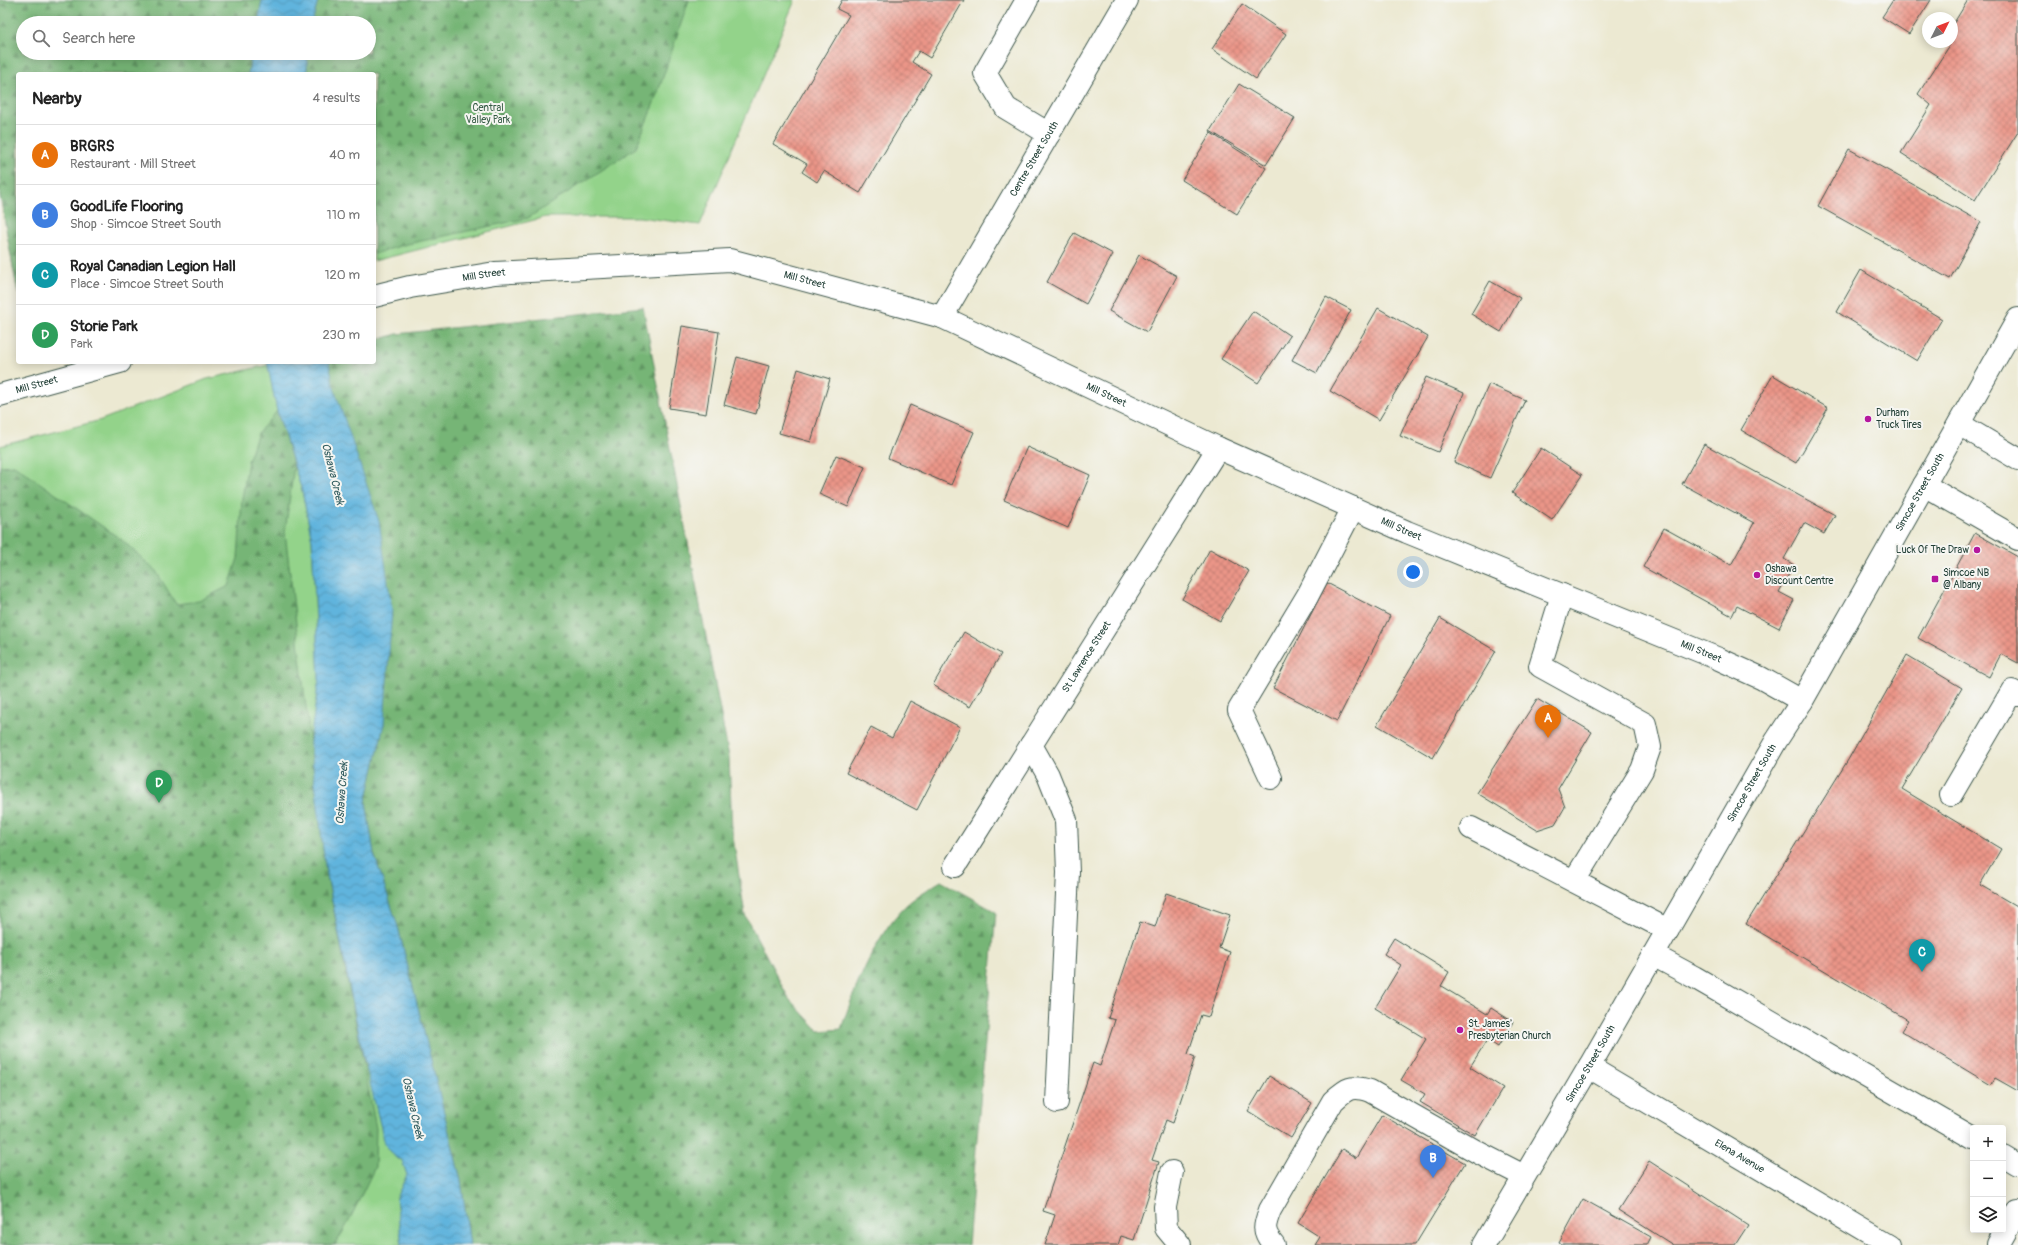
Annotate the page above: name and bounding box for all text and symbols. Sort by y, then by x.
north arrow [1922,12,1958,48]
search box [16,16,376,60]
icon: search [30,27,52,49]
text: Search here [62,29,135,48]
text: Nearby [32,88,81,109]
text: 4 results [313,90,360,106]
park label: Central Valley Park [466,102,511,126]
street label: Centre Street South [1008,119,1061,199]
text: BRGRS [70,137,115,156]
text: A [41,147,49,163]
text: 40 m [329,147,360,163]
text: Restaurant · Mill Street [70,156,196,172]
text: GoodLife Flooring [70,197,183,216]
text: B [41,207,49,223]
text: 110 m [327,207,360,223]
text: Shop · Simcoe Street South [70,216,221,232]
text: Royal Canadian Legion Hall [70,257,236,276]
street label: Mill Street [462,266,507,284]
text: C [41,267,49,283]
text: 120 m [324,267,360,283]
street label: Mill Street [782,269,828,292]
text: Place · Simcoe Street South [70,276,224,292]
text: Storie Park [70,317,138,336]
text: D [41,327,49,343]
text: 230 m [323,327,360,343]
text: Park [70,336,93,352]
street label: Mill Street [14,373,60,396]
street label: Mill Street [1084,380,1129,410]
place label: Durham Truck Tires [1876,407,1922,431]
marker: Durham Truck Tires [1863,414,1873,424]
water label: Oshawa Creek [319,442,347,508]
street label: Simcoe Street South [1893,451,1947,534]
street label: Mill Street [1379,515,1424,544]
place label: Luck Of The Draw [1896,544,1969,556]
marker: Luck Of The Draw [1972,545,1982,555]
your location [1403,562,1423,582]
place label: Oshawa Discount Centre [1765,563,1834,587]
place label: Simcoe NB @ Albany [1943,567,1990,591]
marker: Oshawa Discount Centre [1752,570,1762,580]
marker: Simcoe NB @ Albany [1930,574,1940,584]
street label: St Lawrence Street [1060,618,1114,695]
street label: Mill Street [1679,638,1724,666]
pin: A [1535,705,1561,738]
street label: Simcoe Street South [1725,742,1779,824]
water label: Oshawa Creek [333,760,351,825]
pin: D [146,770,172,803]
pin: C [1909,939,1935,972]
place label: St. James' Presbyterian Church [1468,1018,1551,1042]
street label: Simcoe Street South [1563,1023,1618,1105]
marker: St. James' Presbyterian Church [1455,1025,1465,1035]
water label: Oshawa Creek [400,1076,427,1142]
map controls [1970,1125,2006,1233]
button: + [1970,1125,2006,1161]
street label: Elena Avenue [1713,1137,1767,1176]
pin: B [1420,1145,1446,1178]
button: − [1970,1161,2006,1197]
button: layers [1970,1197,2006,1233]

